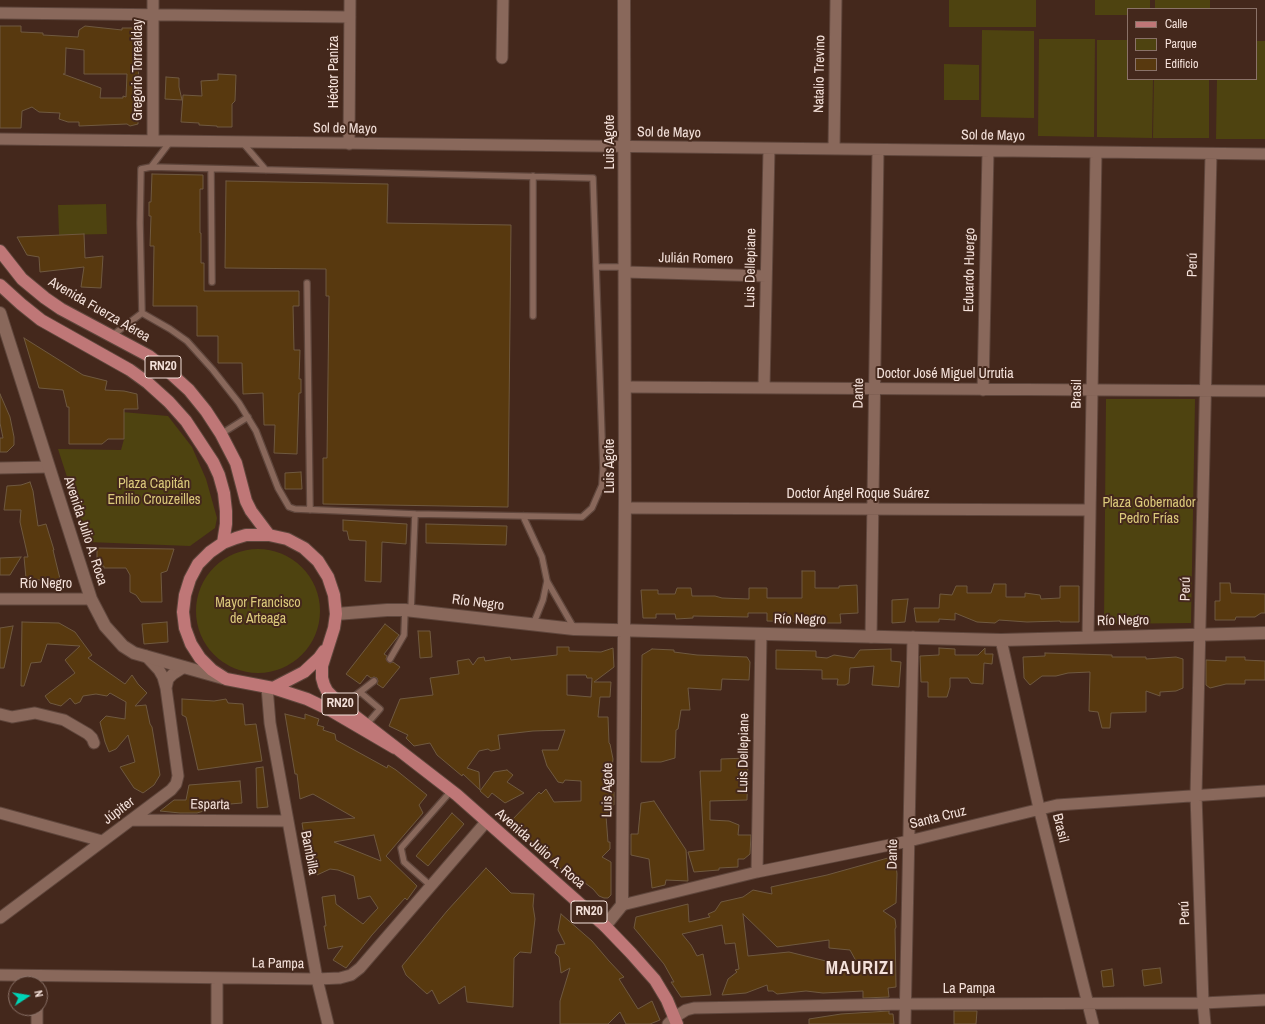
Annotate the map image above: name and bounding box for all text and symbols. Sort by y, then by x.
legend [1127,8,1257,80]
text: Calle [1165,16,1187,32]
street label: Gregorio Torrealday [130,19,146,121]
street label: Natalio Trevino [811,35,829,113]
street label: Héctor Paniza [326,36,342,108]
text: Parque [1165,36,1197,52]
text: Edificio [1165,56,1198,72]
street label: Luis Agote [602,115,618,169]
street label: Sol de Mayo [313,120,377,138]
street label: Sol de Mayo [637,124,701,142]
street label: Sol de Mayo [961,127,1025,145]
street label: Luis Dellepiane [742,228,760,308]
street label: Eduardo Huergo [961,228,979,312]
street label: Julián Romero [659,250,733,268]
street label: Perú [1184,253,1202,277]
street label: Avenida Fuerza Aérea [45,274,153,346]
road number: RN20 [145,356,181,378]
street label: Doctor José Miguel Urrutia [876,366,1014,382]
street label: Dante [850,378,868,408]
street label: Brasil [1068,379,1086,409]
street label: Luis Agote [602,439,618,493]
street label: Avenida Julio A. Roca [59,474,111,588]
park label: Plaza Capitán Emilio Crouzeilles [107,476,201,508]
street label: Doctor Ángel Roque Suárez [787,486,929,502]
park label: Plaza Gobernador Pedro Frías [1102,495,1196,528]
street label: Río Negro [20,576,72,592]
street label: Perú [1177,577,1195,601]
street label: Río Negro [451,591,505,615]
park label: Mayor Francisco de Arteaga [215,595,301,628]
street label: Río Negro [774,611,826,629]
street label: Río Negro [1097,612,1149,630]
road number: RN20 [322,693,358,715]
street label: Luis Dellepiane [735,713,753,793]
street label: Luis Agote [599,762,617,818]
street label: Júpiter [100,794,138,828]
street label: Esparta [190,796,230,814]
street label: Santa Cruz [908,803,968,833]
street label: Avenida Julio A. Roca [492,805,588,893]
street label: Brasil [1048,812,1072,844]
street label: Bambilla [296,829,322,877]
street label: Dante [884,839,902,869]
road number: RN20 [571,901,607,923]
street label: Perú [1176,901,1194,925]
street label: La Pampa [252,955,304,973]
district label: MAURIZI [826,958,894,980]
north arrow [8,976,48,1016]
street label: La Pampa [943,981,995,997]
text: N [31,989,46,998]

